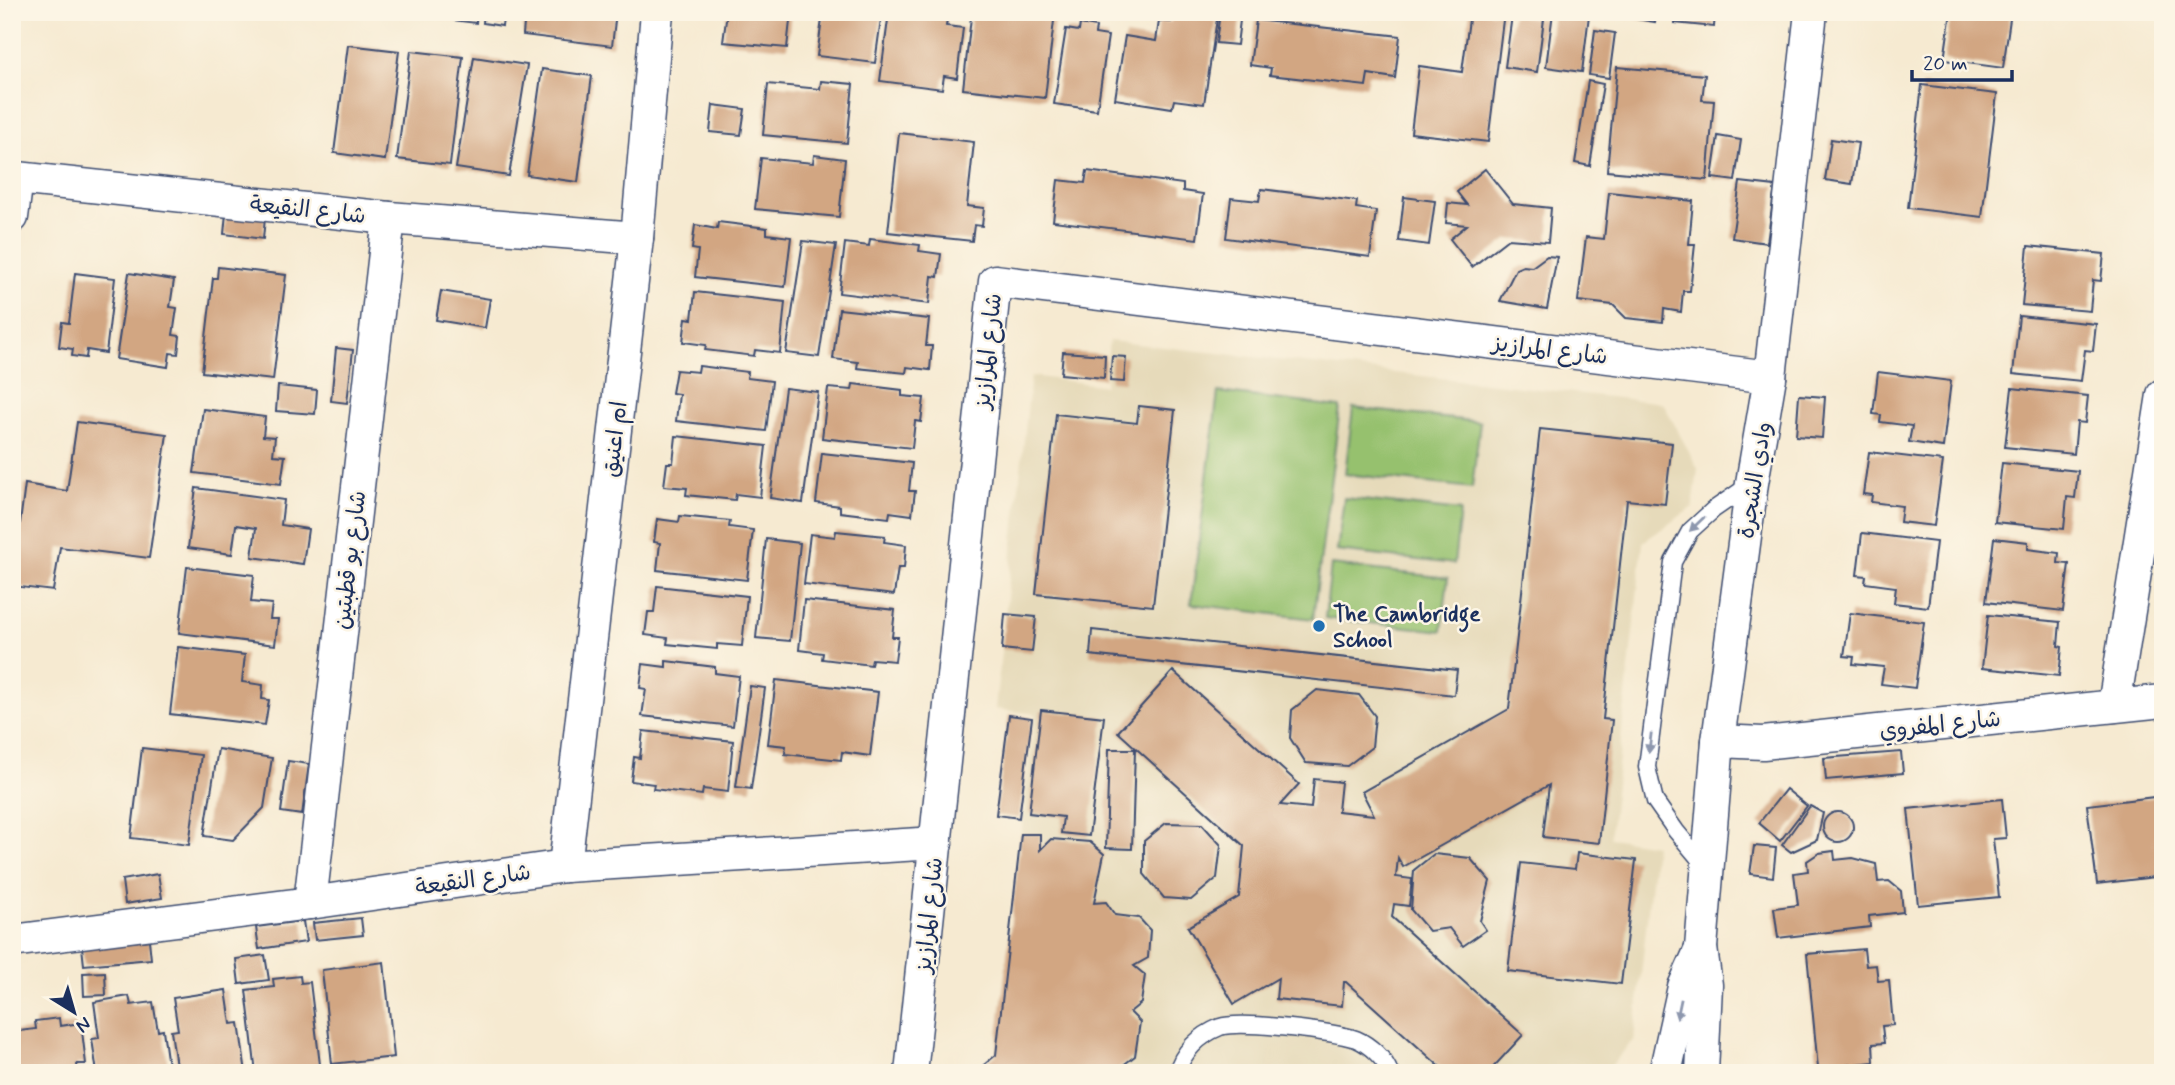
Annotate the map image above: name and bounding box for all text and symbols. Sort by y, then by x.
scale bar [1912,38,2012,82]
text: 20 m [1923,50,1968,78]
street label: شارع النقيعة [248,190,367,232]
street label: شارع المرازيز [968,292,1010,412]
street label: شارع المرازيز [1488,329,1609,373]
street label: ام اعنيق [596,400,637,479]
street label: وادي الشجرة [1732,420,1780,541]
street label: شارع بو قطبتين [328,489,374,631]
one-way arrow [1689,516,1706,533]
place label: The Cambridge School [1333,600,1481,656]
marker: The Cambridge School [1311,618,1327,634]
street label: شارع المفروي [1878,705,2002,747]
one-way arrow [1644,732,1655,754]
street label: شارع المرازيز [909,856,951,976]
street label: شارع النقيعة [414,858,533,904]
north arrow [38,976,108,1046]
one-way arrow [1673,998,1684,1020]
text: N [71,1011,96,1038]

